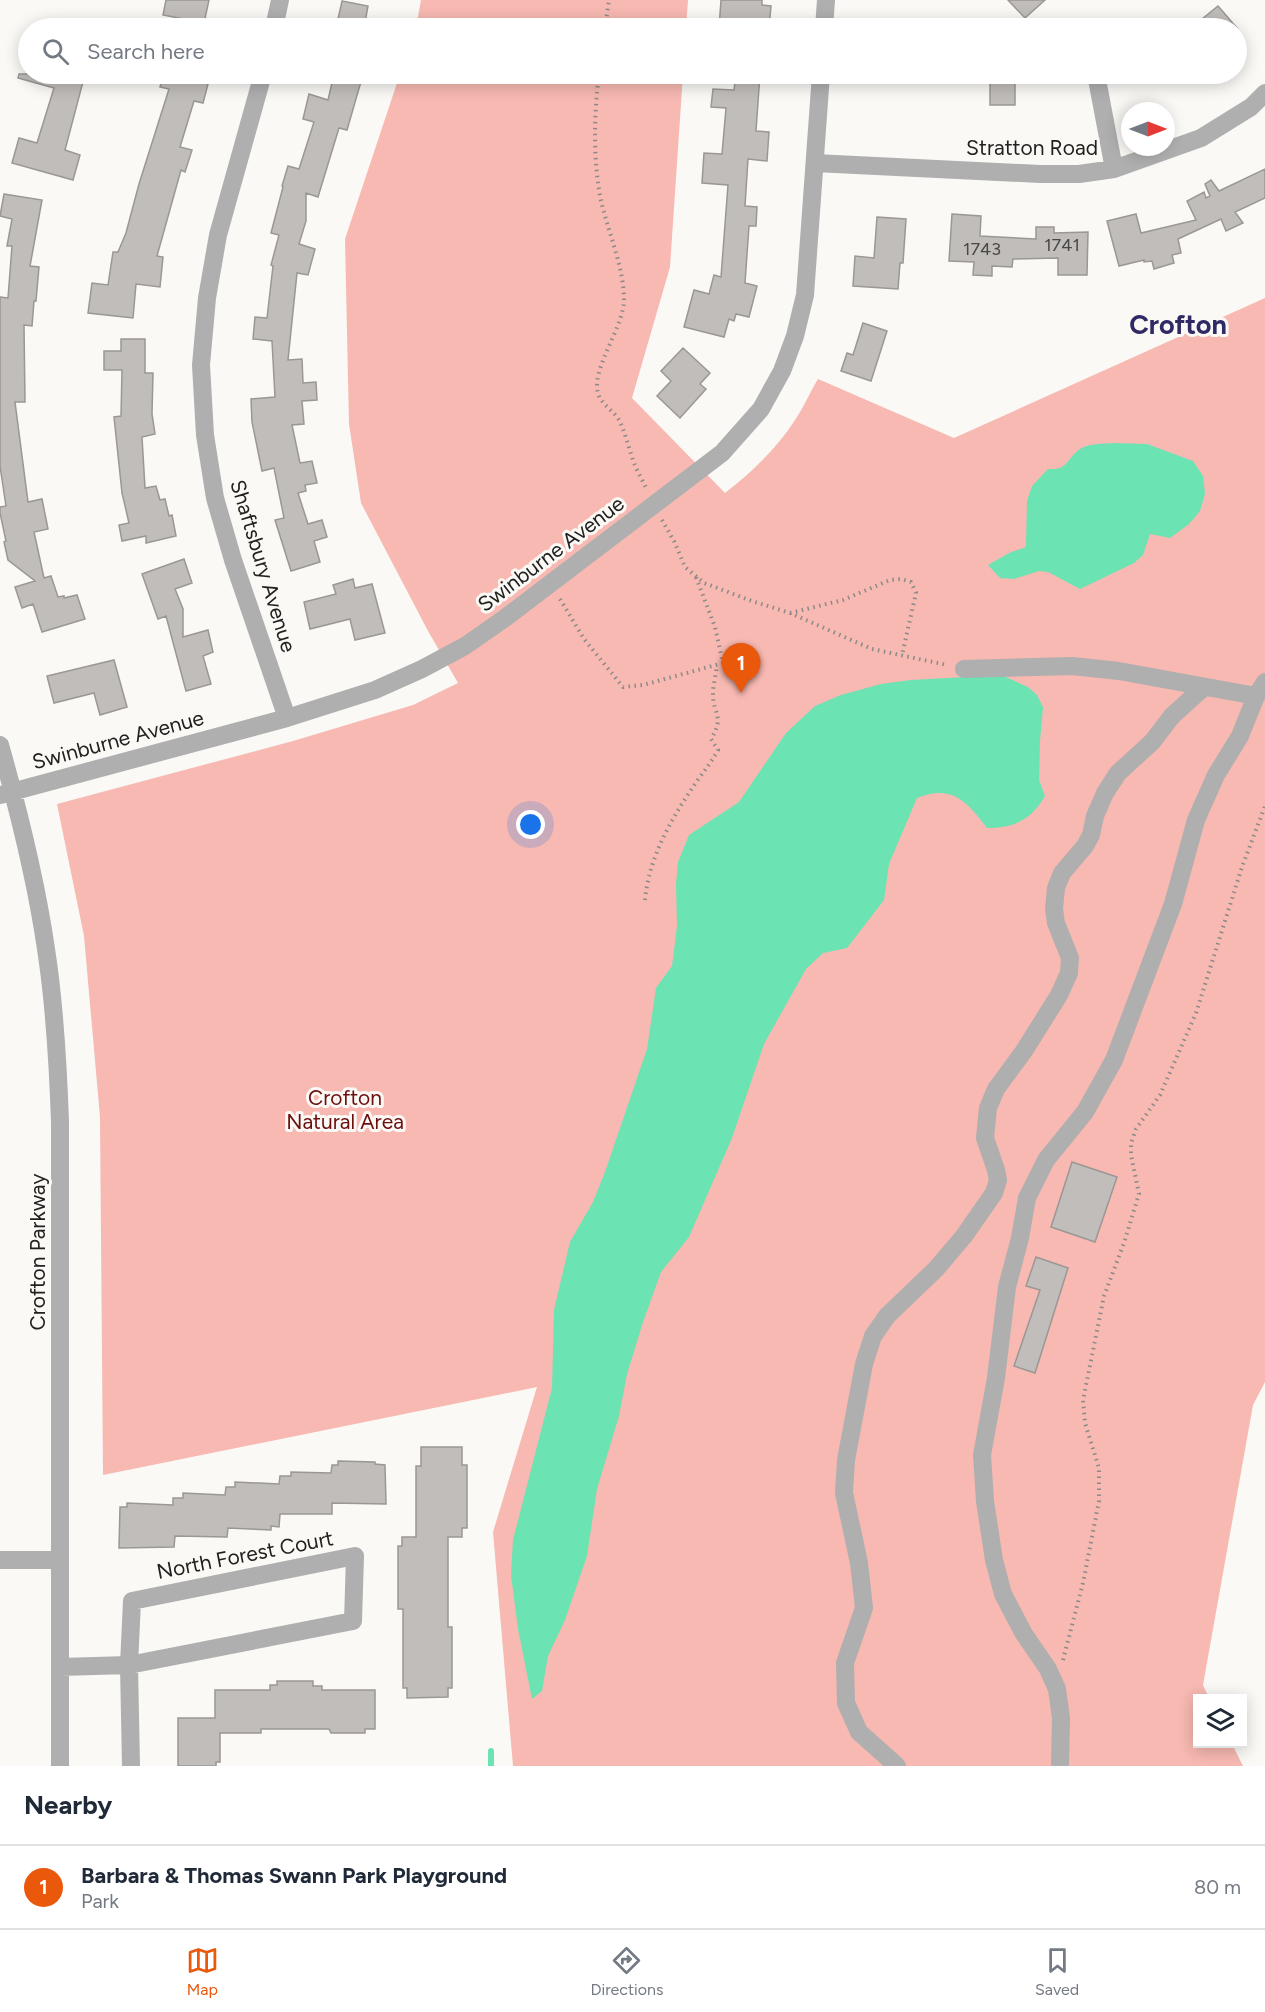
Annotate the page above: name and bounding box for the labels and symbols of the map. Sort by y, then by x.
north arrow [1121,102,1175,156]
street label: Stratton Road [966,135,1098,160]
house number: 1741 [1044,234,1080,256]
house number: 1743 [963,238,1001,260]
district label: Crofton [1129,308,1227,341]
street label: Shaftsbury Avenue [225,477,302,655]
street label: Swinburne Avenue [473,491,629,617]
pin: 1 [722,644,760,693]
street label: Swinburne Avenue [29,705,206,774]
your location [516,810,545,839]
park label: Crofton Natural Area [286,1085,404,1134]
street label: Crofton Parkway [25,1174,50,1330]
street label: North Forest Court [154,1525,335,1584]

